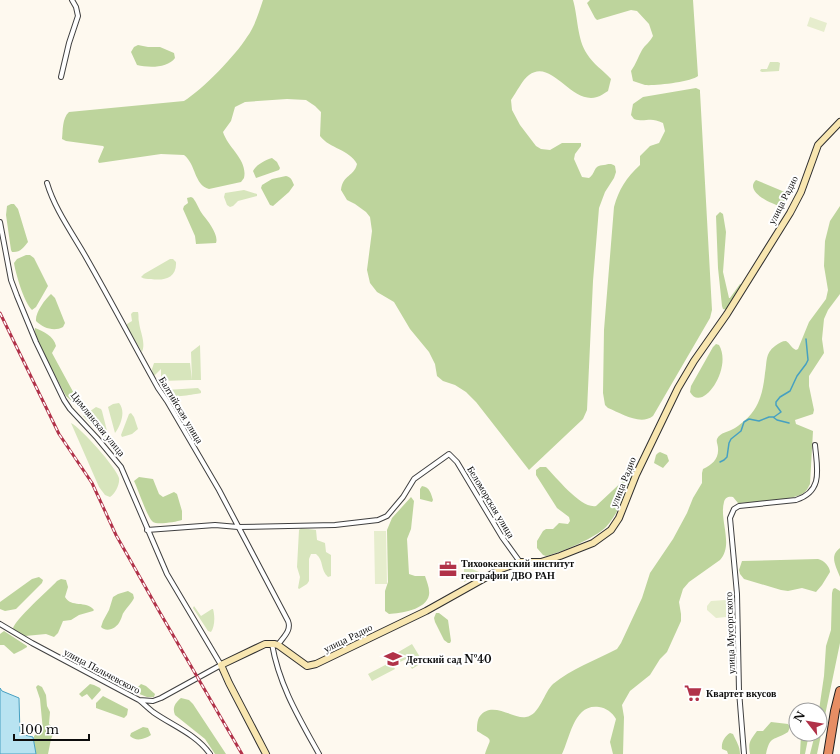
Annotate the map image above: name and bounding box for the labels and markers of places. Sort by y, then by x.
place label: Тихоокеанский институт географии ДВО РАН [461,557,574,582]
office icon: Тихоокеанский институт географии ДВО РАН [438,559,458,579]
school or university icon: Детский сад №40 [383,649,403,669]
place label: Детский сад №40 [406,653,492,666]
supermarket icon: Квартет вкусов [683,683,703,703]
place label: Квартет вкусов [706,687,777,700]

